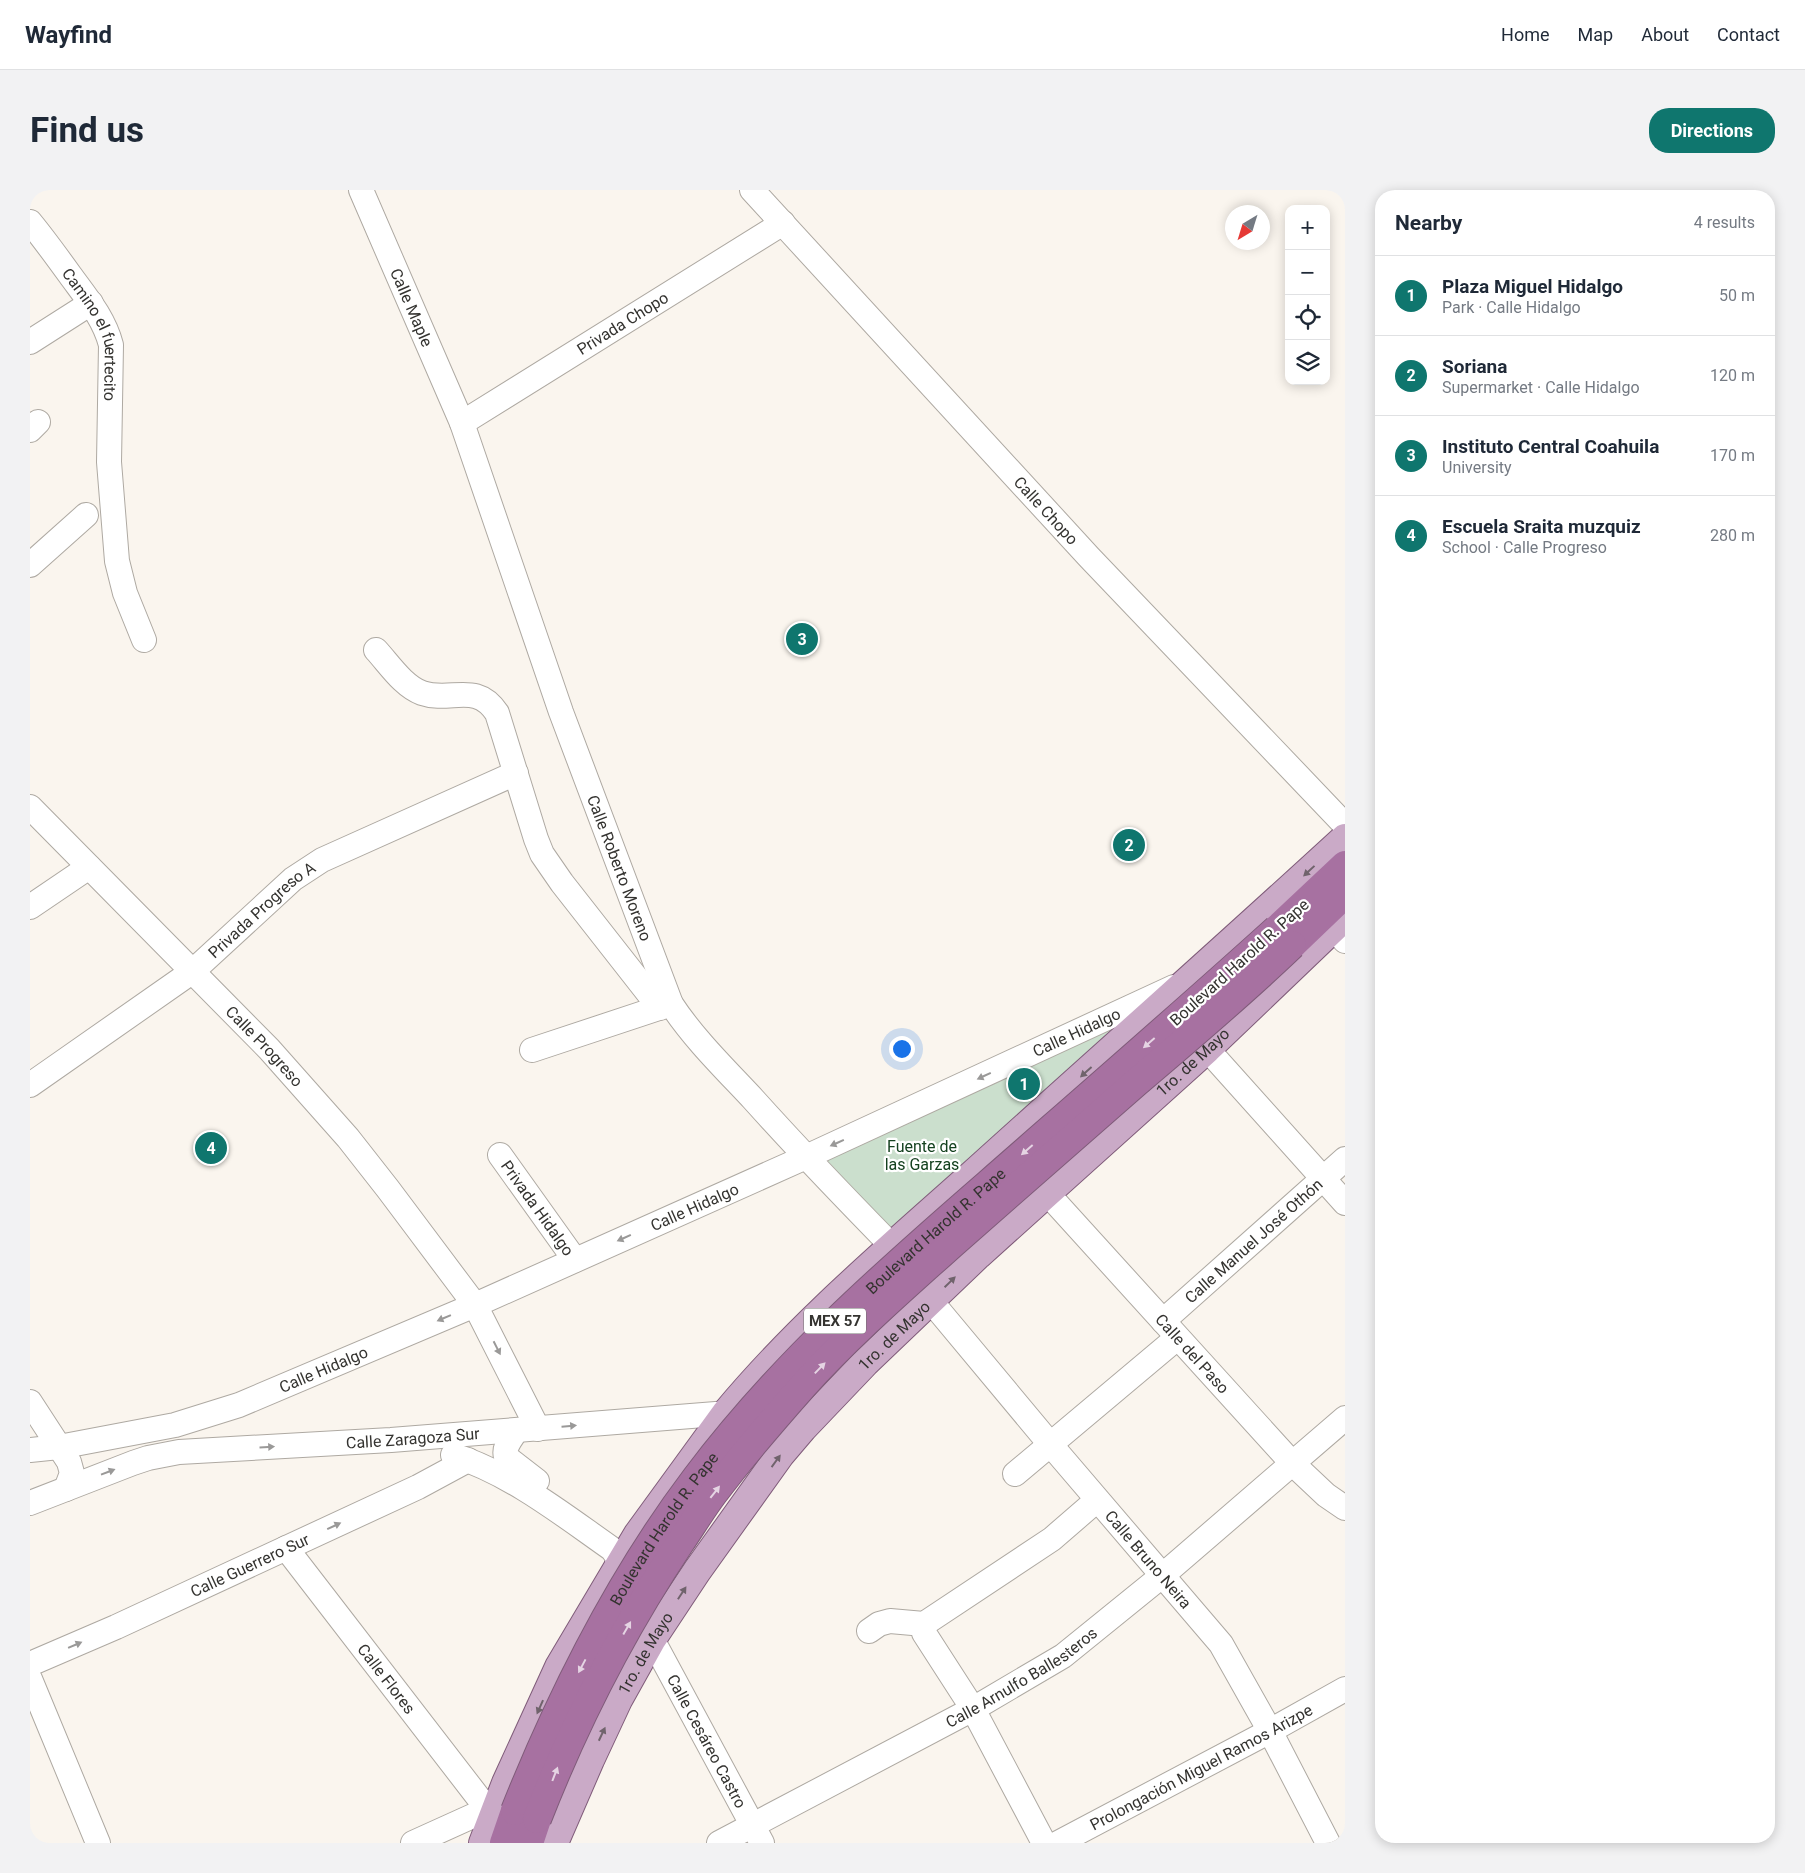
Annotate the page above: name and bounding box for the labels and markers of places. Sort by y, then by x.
pin: 3 [786,620,818,658]
pin: 2 [1113,826,1145,864]
pin: 1 [1008,1065,1040,1103]
pin: 4 [195,1129,227,1167]

